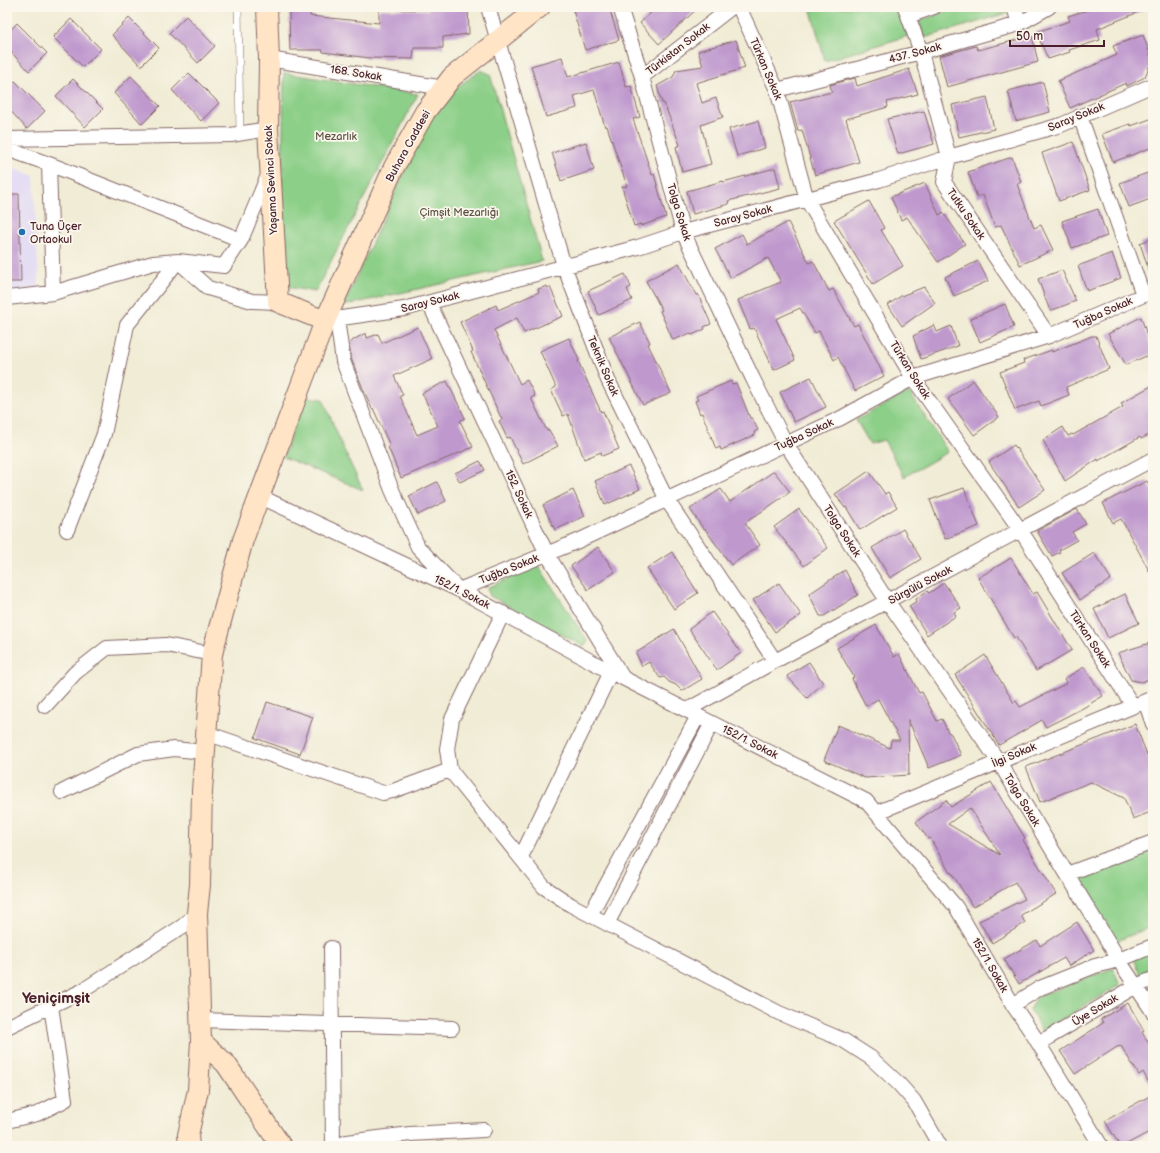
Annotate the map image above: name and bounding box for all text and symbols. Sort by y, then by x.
street label: Türkistan Sokak [644,20,713,78]
scale bar [1010,22,1104,48]
text: 50 m [1016,29,1043,44]
street label: Türkan Sokak [747,36,785,102]
street label: 437. Sokak [887,40,943,66]
street label: 168. Sokak [329,63,383,84]
street label: Saray Sokak [1046,100,1107,134]
street label: Buhara Caddesi [383,108,433,184]
street label: Yaşama Sevinci Sokak [262,124,280,236]
park label: Mezarlık [315,130,358,143]
street label: Tolga Sokak [664,182,694,243]
street label: Tutku Sokak [944,186,988,243]
street label: Saray Sokak [713,202,774,230]
park label: Çimşit Mezarlığı [419,206,499,219]
place label: Tuna Üçer Ortaokul [30,219,82,246]
marker: Tuna Üçer Ortaokul [17,227,27,237]
street label: Saray Sokak [400,288,461,316]
street label: Tuğba Sokak [1072,294,1135,332]
street label: Teknik Sokak [585,334,622,399]
street label: Türkan Sokak [887,339,933,402]
street label: Tuğba Sokak [773,416,836,454]
street label: 152. Sokak [502,468,536,521]
street label: Tolga Sokak [820,503,864,560]
street label: Tuğba Sokak [477,551,541,587]
street label: Sürgülü Sokak [886,562,955,607]
street label: 152/1. Sokak [432,572,493,612]
street label: Türkan Sokak [1067,608,1114,671]
street label: 152/1. Sokak [720,722,781,762]
street label: İlgi Sokak [990,740,1039,770]
street label: Tolga Sokak [1001,771,1043,829]
street label: 152/1. Sokak [969,935,1011,995]
district label: Yeniçimşit [22,989,90,1008]
street label: Üye Sokak [1069,990,1121,1029]

